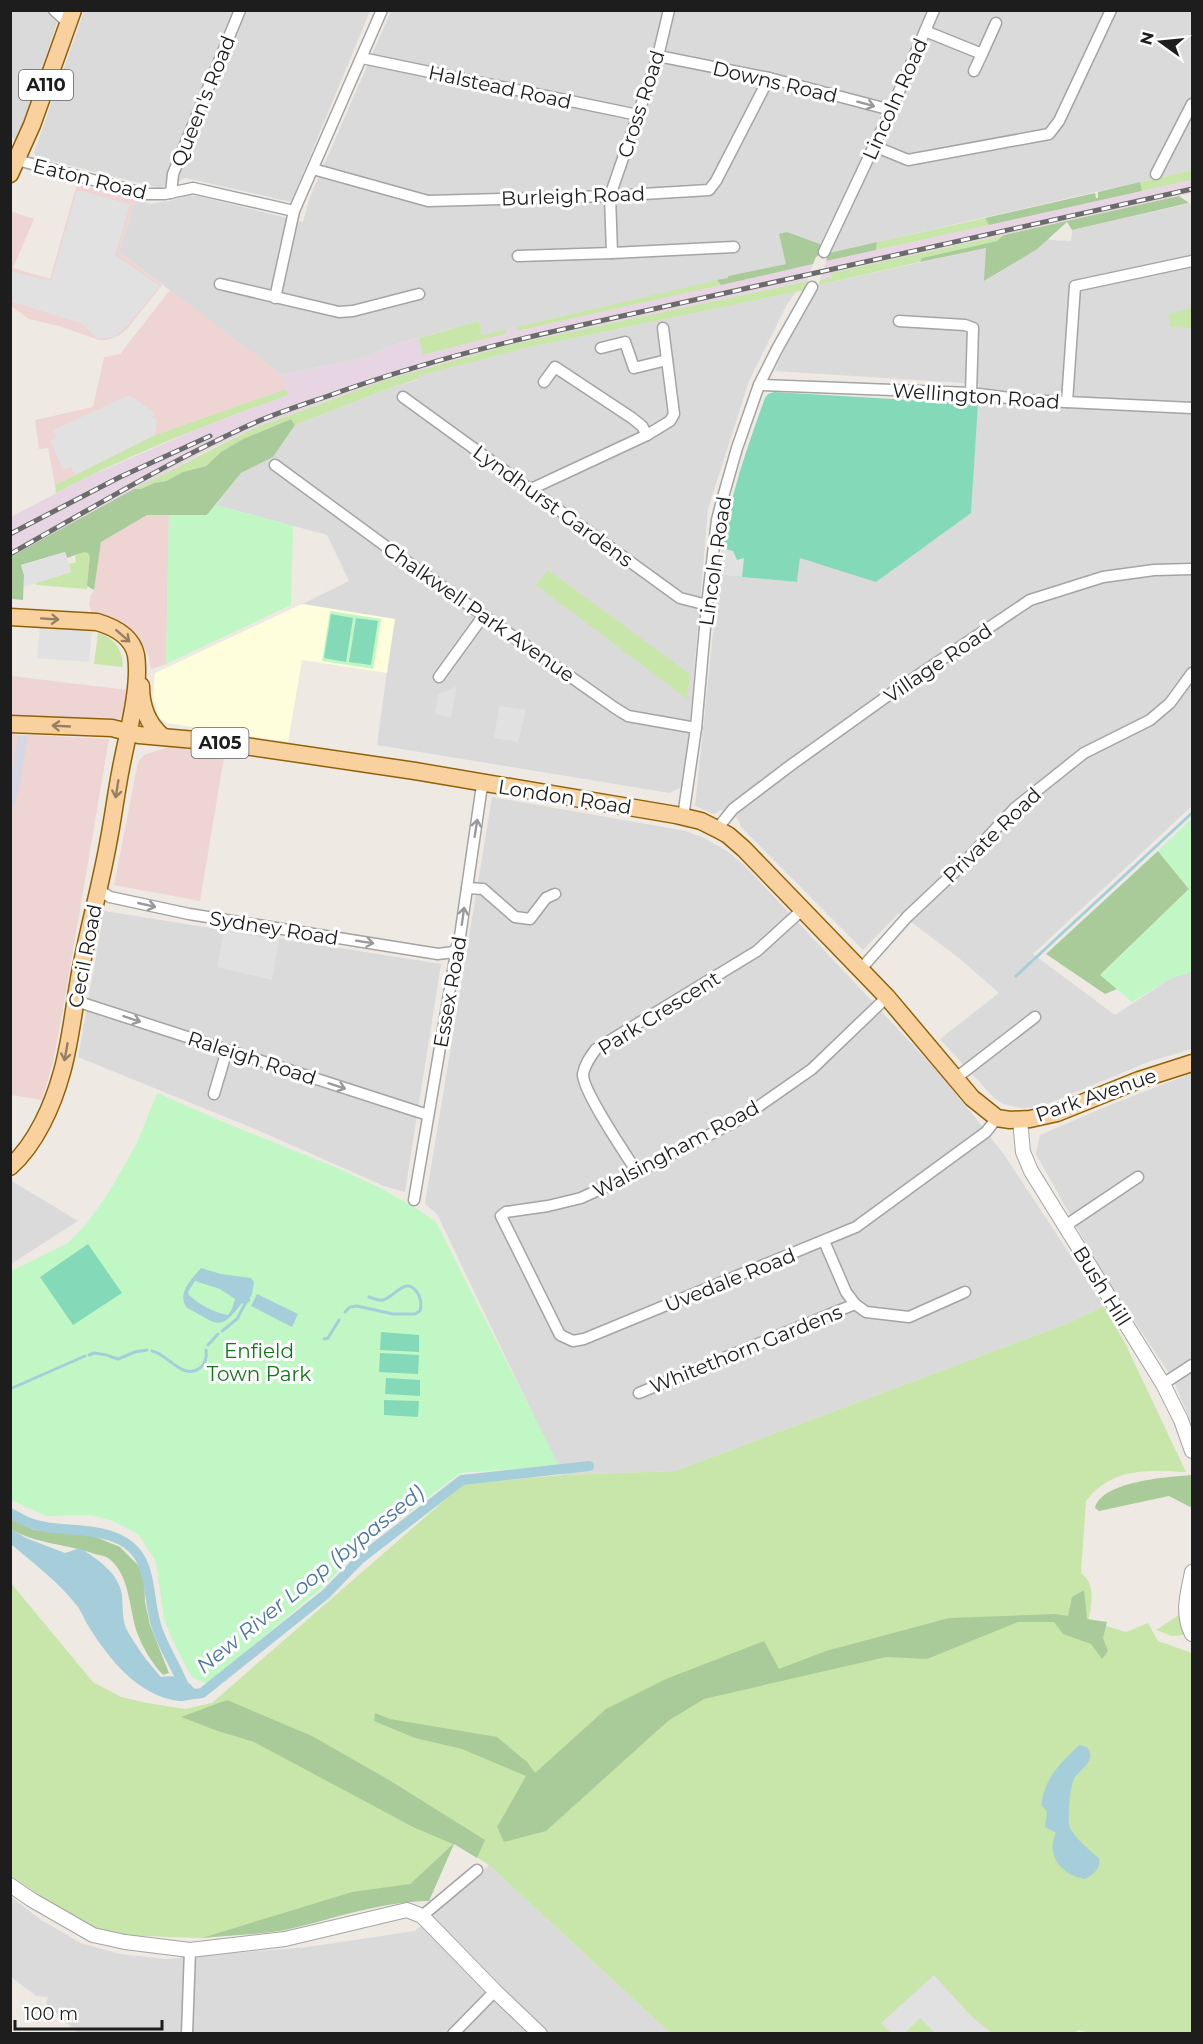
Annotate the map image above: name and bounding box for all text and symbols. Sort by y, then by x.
north arrow [1131,12,1191,72]
text: N [1136,30,1158,47]
street label: Queen's Road [166,32,240,170]
street label: Lincoln Road [857,34,933,164]
street label: Cross Road [612,47,670,161]
street label: Downs Road [710,56,840,108]
street label: Halstead Road [426,60,574,114]
road number: A110 [19,70,73,100]
one-way arrow [856,98,875,110]
street label: Eaton Road [31,153,149,205]
street label: Burleigh Road [501,181,645,211]
street label: Wellington Road [891,378,1061,414]
street label: Lyndhurst Gardens [468,440,638,572]
street label: Lincoln Road [694,495,736,627]
street label: Chalkwell Park Avenue [379,537,579,687]
one-way arrow [40,613,60,624]
street label: Village Road [880,618,996,708]
one-way arrow [115,629,130,643]
one-way arrow [52,721,72,732]
road number: A105 [192,728,248,758]
street label: London Road [497,775,633,819]
one-way arrow [111,779,122,799]
street label: Private Road [938,782,1046,888]
one-way arrow [471,818,482,838]
one-way arrow [137,899,156,911]
street label: Cecil Road [63,902,107,1010]
street label: Sydney Road [208,906,340,950]
one-way arrow [457,906,468,926]
street label: Essex Road [428,934,472,1050]
one-way arrow [355,937,374,948]
street label: Park Crescent [593,966,725,1060]
one-way arrow [122,1015,141,1026]
street label: Raleigh Road [185,1026,319,1090]
one-way arrow [60,1042,71,1061]
street label: Park Avenue [1032,1063,1160,1127]
one-way arrow [327,1081,346,1092]
street label: Walsingham Road [589,1095,763,1203]
street label: Bush Hill [1068,1242,1136,1330]
street label: Uvedale Road [661,1243,799,1317]
street label: Whitethorn Gardens [646,1299,846,1399]
park label: Enfield Town Park [207,1339,311,1386]
water label: New River Loop (bypassed) [191,1479,429,1678]
scale bar [15,1993,162,2031]
text: 100 m [24,2003,78,2025]

